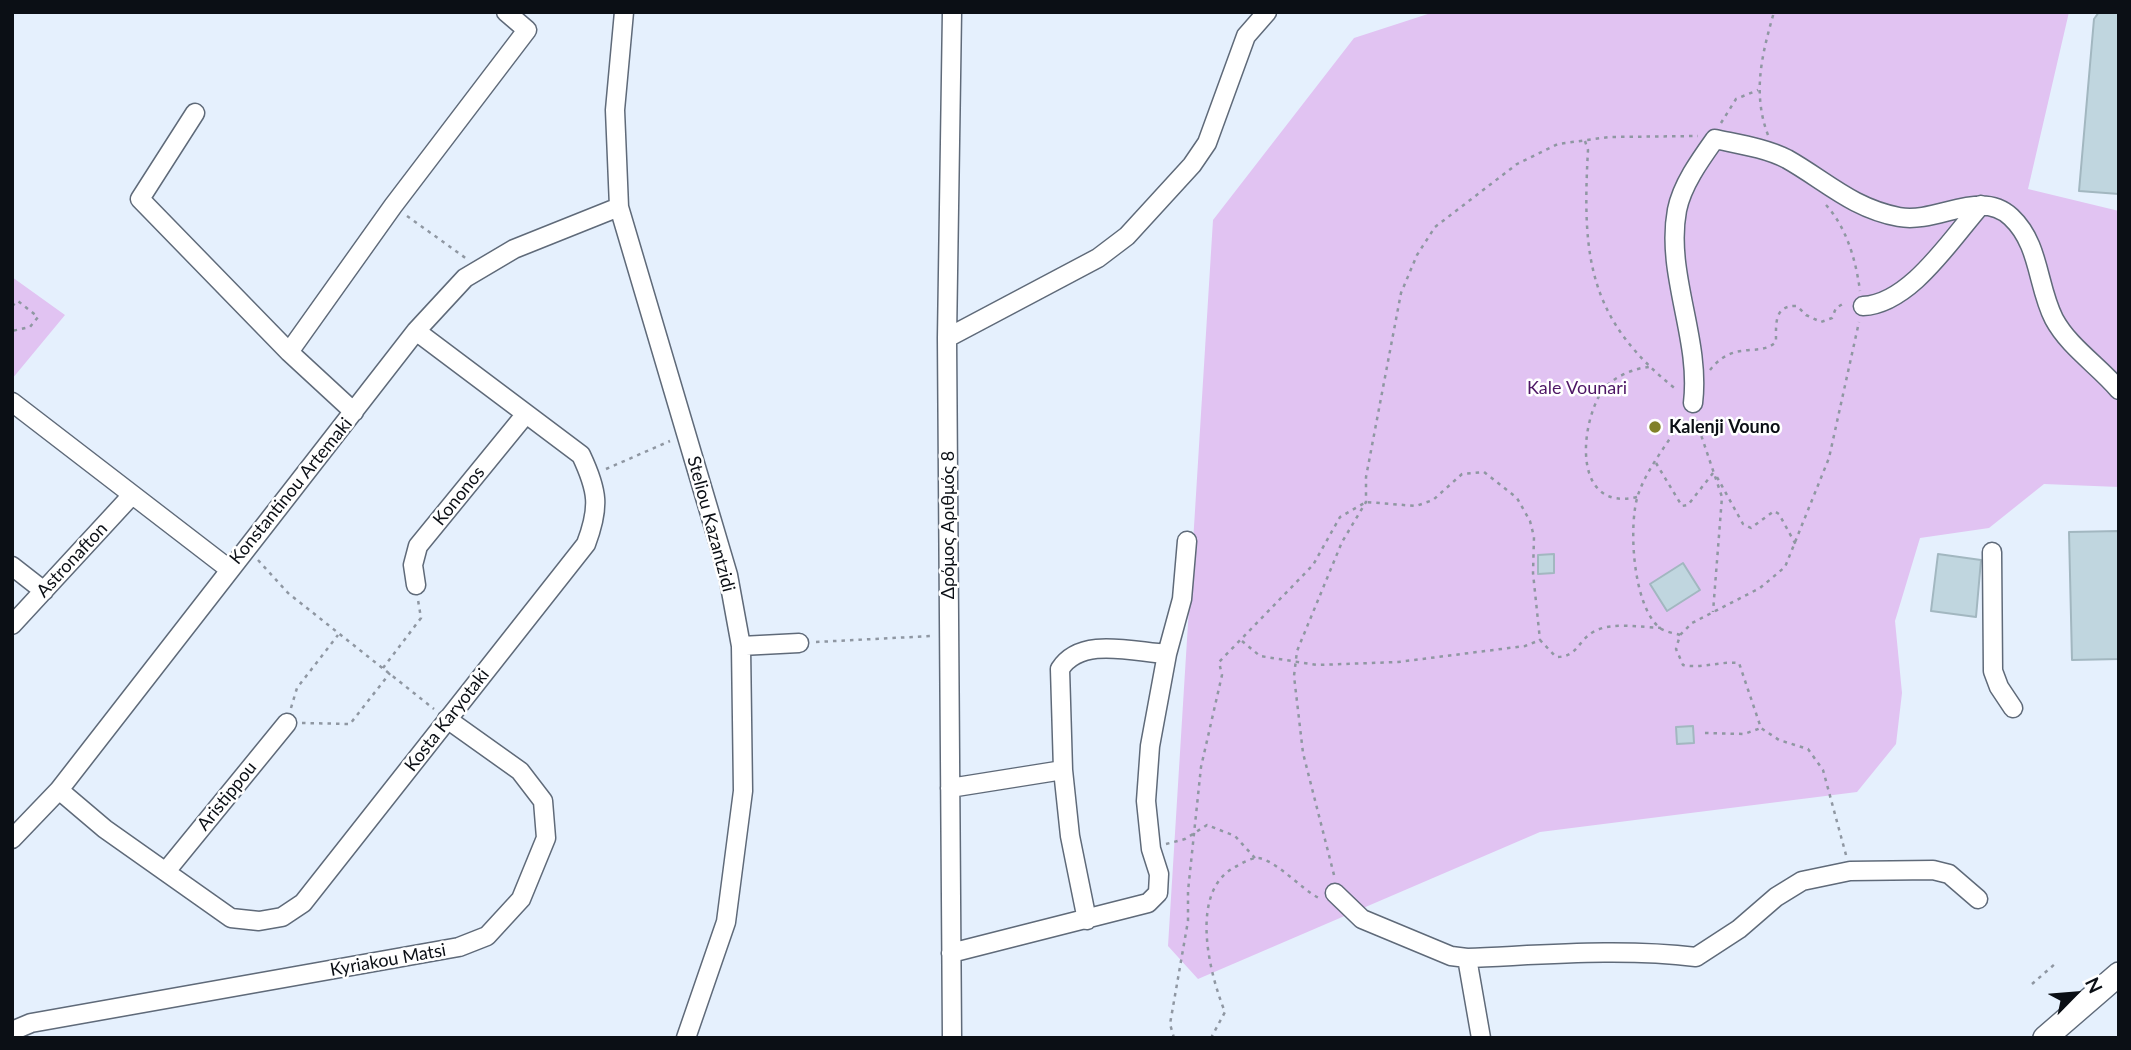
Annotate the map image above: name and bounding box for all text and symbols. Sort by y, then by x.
park label: Kale Vounari [1527,377,1627,399]
street label: Konstantinou Artemaki [225,413,357,569]
place label: Kalenji Vouno [1669,416,1780,438]
marker: Kalenji Vouno [1647,419,1663,435]
street label: Δρόμος Αριθμός 8 [937,451,959,599]
street label: Steliou Kazantzidi [682,454,740,594]
street label: Kononos [429,462,489,530]
street label: Astronafton [32,518,112,602]
street label: Kosta Karyotaki [400,664,494,776]
street label: Aristippou [193,757,261,835]
street label: Kyriakou Matsi [328,939,448,981]
north arrow [2040,959,2110,1029]
text: N [2081,973,2108,996]

